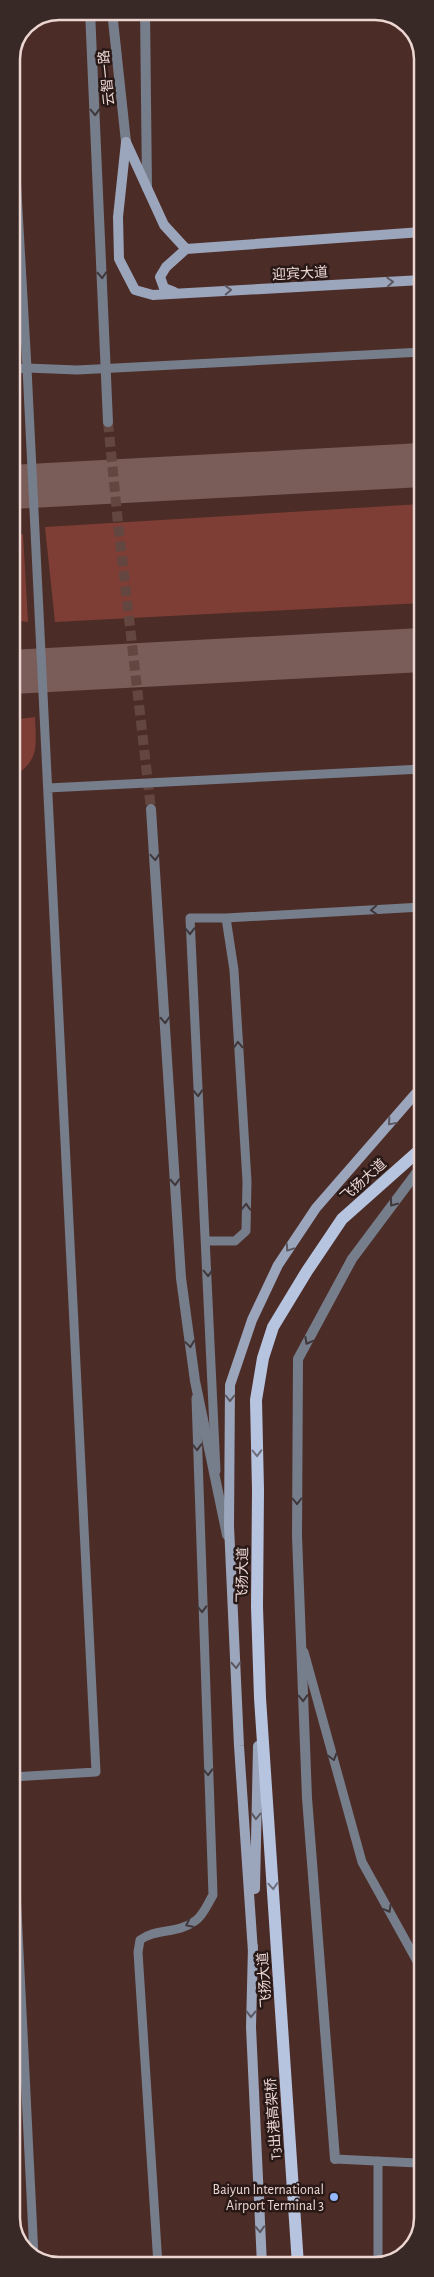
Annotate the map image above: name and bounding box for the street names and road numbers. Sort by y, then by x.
street label: 云智一路 [95,49,117,107]
street label: 迎宾大道 [272,265,328,282]
street label: 飞扬大道 [338,1156,389,1205]
street label: 飞扬大道 [235,1547,250,1603]
street label: 飞扬大道 [255,1952,274,2008]
street label: T3出港高架桥 [263,2077,284,2161]

